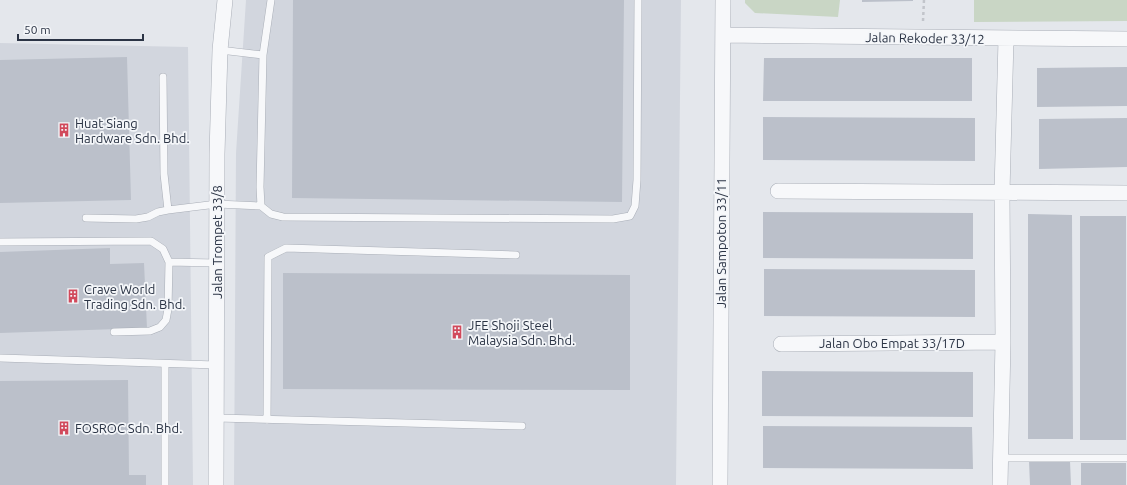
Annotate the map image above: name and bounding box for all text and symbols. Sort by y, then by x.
scale bar [18,16,143,42]
text: 50 m [24,23,51,36]
street label: Jalan Rekoder 33/12 [865,30,985,46]
place label: Huat Siang Hardware Sdn. Bhd. [75,116,190,145]
building icon: Huat Siang Hardware Sdn. Bhd. [56,122,72,138]
street label: Jalan Sampoton 33/11 [714,178,728,308]
street label: Jalan Trompet 33/8 [210,185,224,299]
place label: Crave World Trading Sdn. Bhd. [84,282,186,311]
building icon: Crave World Trading Sdn. Bhd. [65,288,81,304]
place label: JFE Shoji Steel Malaysia Sdn. Bhd. [468,318,575,347]
building icon: JFE Shoji Steel Malaysia Sdn. Bhd. [449,324,465,340]
street label: Jalan Obo Empat 33/17D [819,336,965,350]
building icon: FOSROC Sdn. Bhd. [56,420,72,436]
place label: FOSROC Sdn. Bhd. [75,421,182,435]

